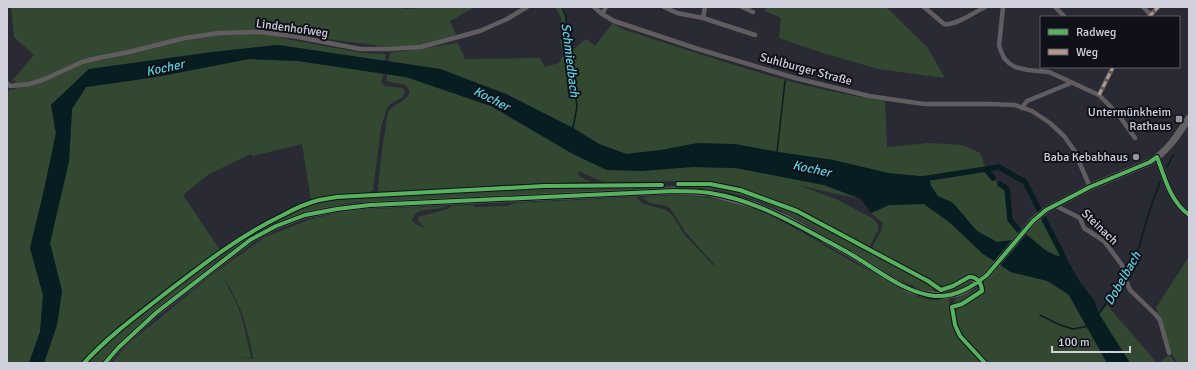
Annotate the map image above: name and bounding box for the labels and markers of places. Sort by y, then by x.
place label: Untermünkheim Rathaus [1088,105,1171,134]
marker: Untermünkheim Rathaus [1174,114,1184,124]
place label: Baba Kebabhaus [1043,150,1128,165]
marker: Baba Kebabhaus [1131,152,1141,162]

